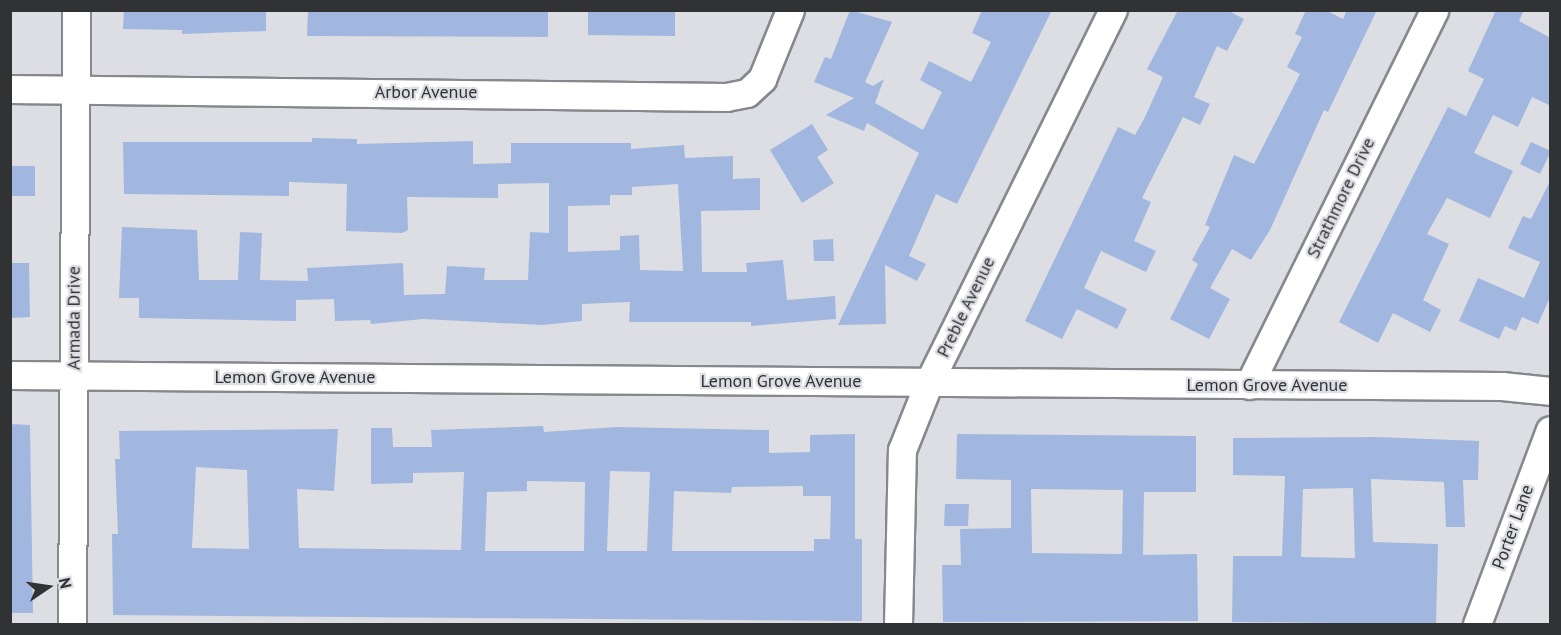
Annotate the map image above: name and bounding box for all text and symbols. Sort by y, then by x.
street label: Arbor Avenue [374,81,478,103]
street label: Strathmore Drive [1303,134,1379,262]
street label: Preble Avenue [932,253,1000,361]
street label: Armada Drive [63,266,85,370]
street label: Lemon Grove Avenue [214,366,376,388]
street label: Lemon Grove Avenue [700,370,862,392]
street label: Lemon Grove Avenue [1186,374,1348,396]
street label: Porter Lane [1488,482,1538,572]
north arrow [18,557,78,617]
text: N [55,576,76,590]

